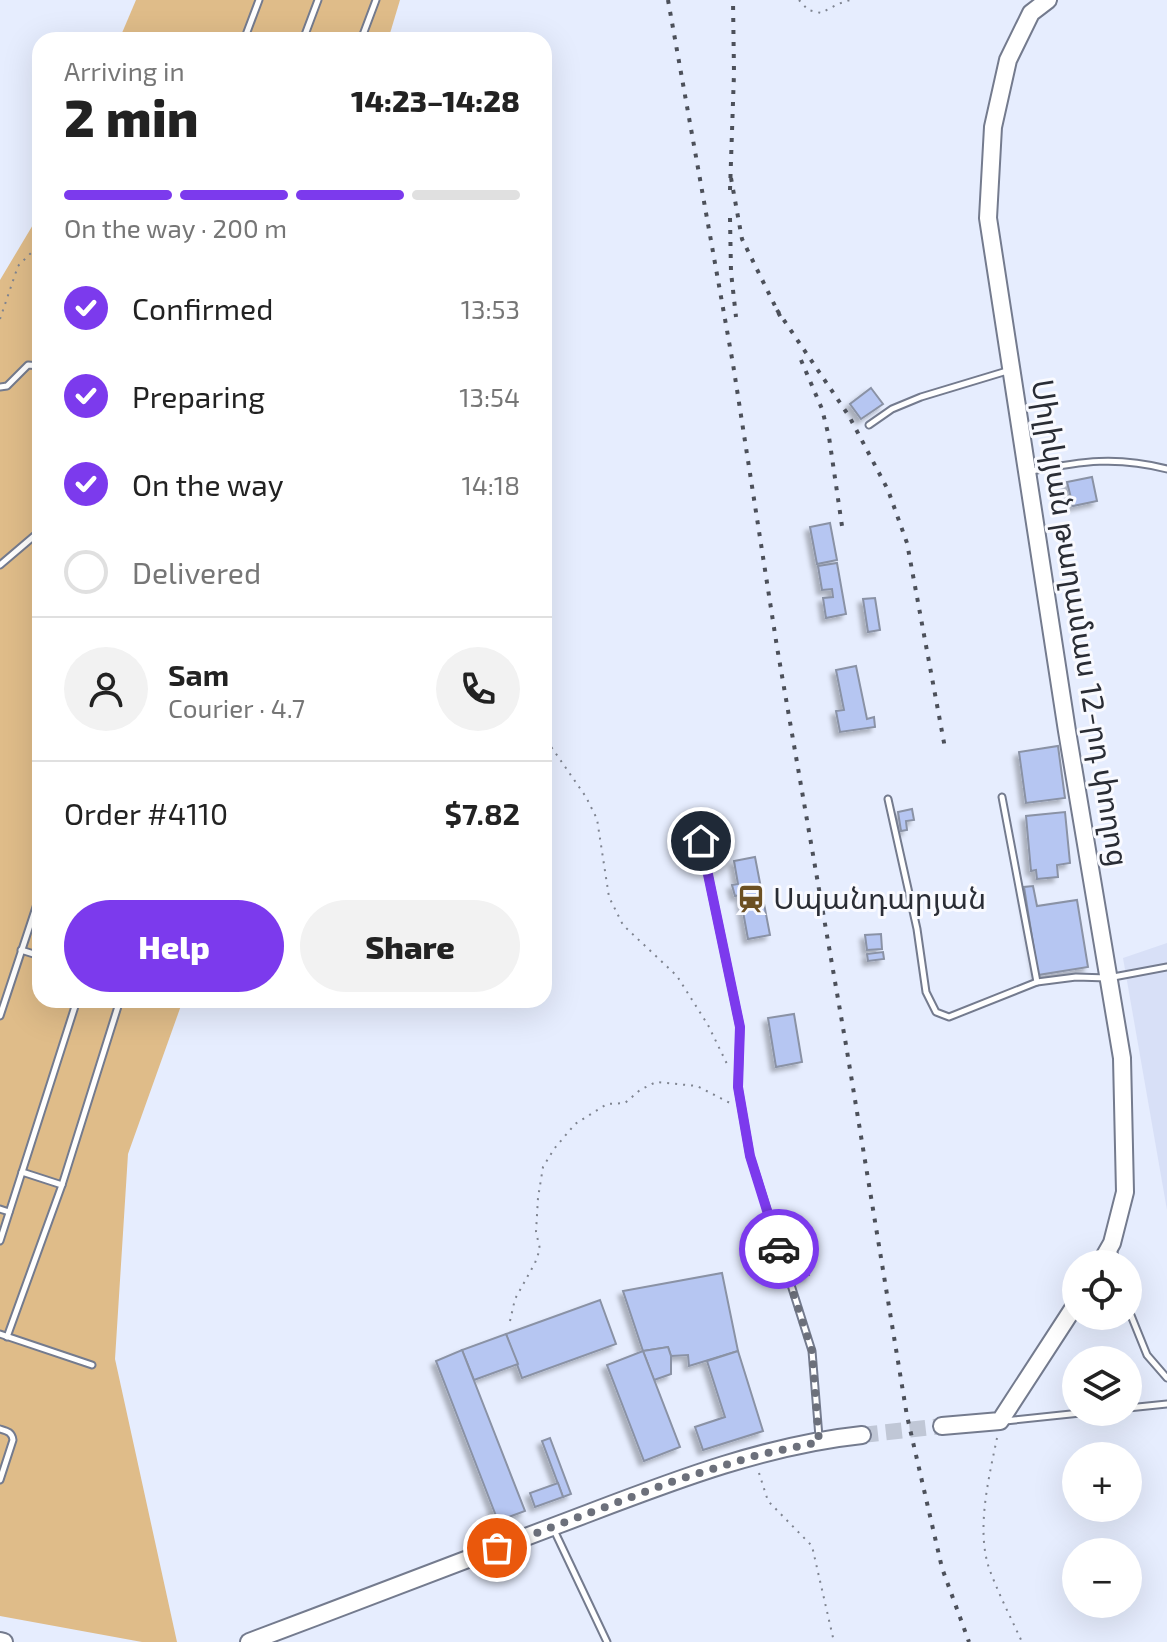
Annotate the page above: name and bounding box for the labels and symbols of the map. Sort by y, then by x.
street label: Սիլիկյան թաղամաս 12-րդ փողոց [1025,376,1138,869]
pin [667,807,735,875]
place label: Սպանդարյան [773,879,986,916]
station icon: Սպանդարյան [736,884,766,914]
courier [739,1209,819,1289]
pin [463,1514,531,1582]

